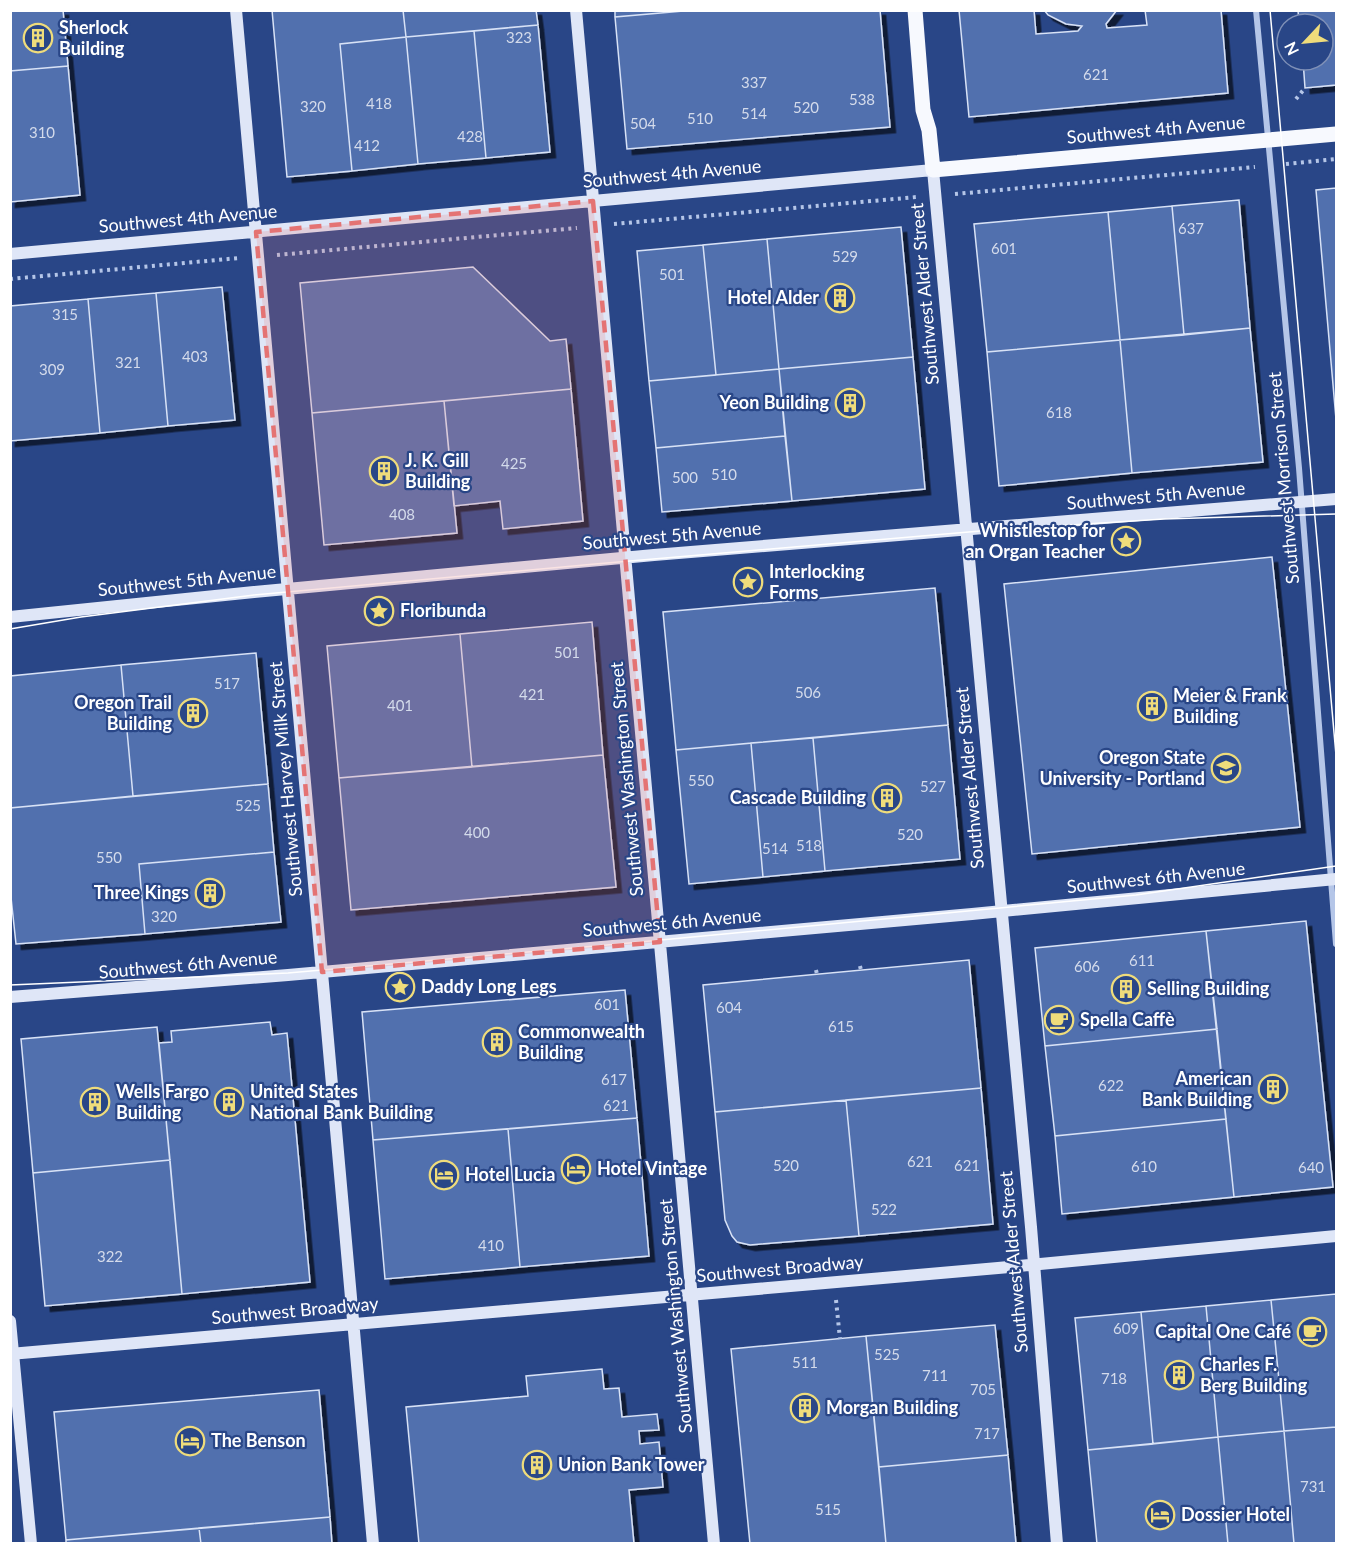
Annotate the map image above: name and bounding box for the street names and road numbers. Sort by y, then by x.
street label: Southwest 4th Avenue [1066,110,1246,148]
street label: Southwest 4th Avenue [582,154,762,192]
street label: Southwest 4th Avenue [98,199,278,237]
street label: Southwest Alder Street [905,202,943,386]
street label: Southwest Morrison Street [1263,371,1303,585]
street label: Southwest 5th Avenue [1066,476,1246,514]
street label: Southwest 5th Avenue [582,516,762,554]
street label: Southwest 5th Avenue [97,560,277,600]
street label: Southwest Harvey Milk Street [264,660,306,897]
street label: Southwest Washington Street [605,660,647,897]
street label: Southwest Alder Street [950,686,988,870]
street label: Southwest 6th Avenue [1066,857,1246,897]
street label: Southwest 6th Avenue [582,903,762,941]
street label: Southwest 6th Avenue [98,945,278,983]
street label: Southwest Alder Street [994,1170,1032,1354]
street label: Southwest Washington Street [654,1197,696,1434]
street label: Southwest Broadway [695,1250,865,1286]
street label: Southwest Broadway [210,1292,380,1328]

